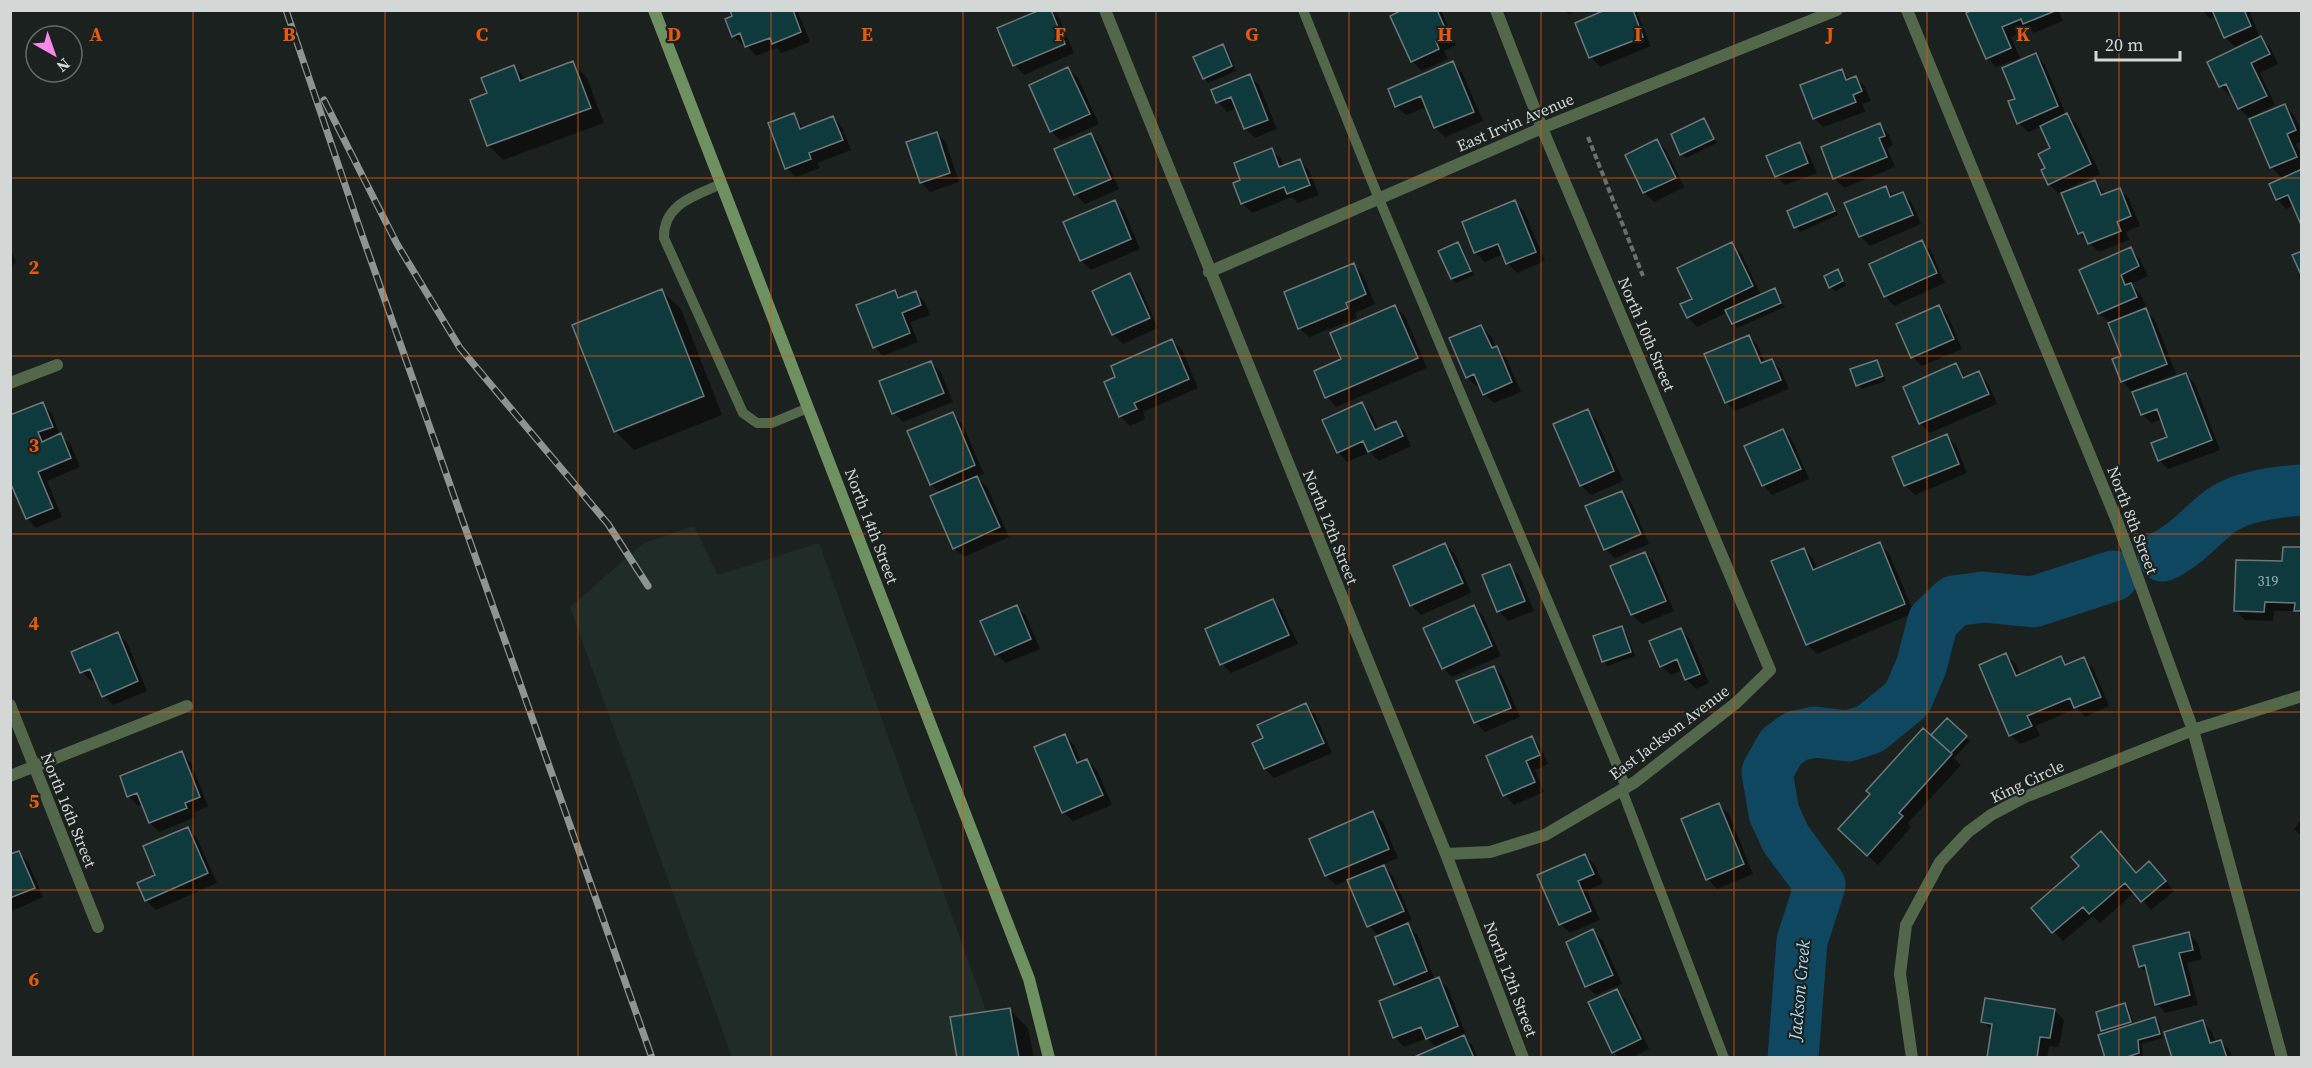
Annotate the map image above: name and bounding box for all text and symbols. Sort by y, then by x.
text: A [89,20,103,48]
text: B [282,20,296,48]
text: C [476,20,488,48]
text: D [667,20,681,48]
text: E [861,20,873,48]
text: F [1054,20,1066,48]
text: G [1245,20,1259,48]
text: H [1437,20,1453,48]
text: I [1634,20,1642,48]
text: J [1824,20,1834,48]
text: K [2016,20,2030,48]
north arrow [24,24,84,84]
scale bar [2096,24,2180,62]
text: 20 m [2105,32,2143,57]
text: N [52,53,75,78]
street label: East Irvin Avenue [1453,87,1577,157]
text: 2 [29,253,40,281]
street label: North 10th Street [1613,274,1681,395]
text: 3 [29,431,40,459]
street label: North 8th Street [2102,463,2164,578]
street label: North 14th Street [840,465,904,588]
street label: North 12th Street [1298,466,1364,588]
house number: 319 [2258,571,2279,591]
text: 4 [29,609,40,637]
street label: East Jackson Avenue [1604,679,1734,785]
street label: North 16th Street [36,749,102,871]
street label: King Circle [1986,754,2068,808]
text: 5 [29,787,40,815]
street label: North 12th Street [1479,918,1543,1041]
water label: Jackson Creek [1782,938,1816,1044]
text: 6 [29,965,40,993]

